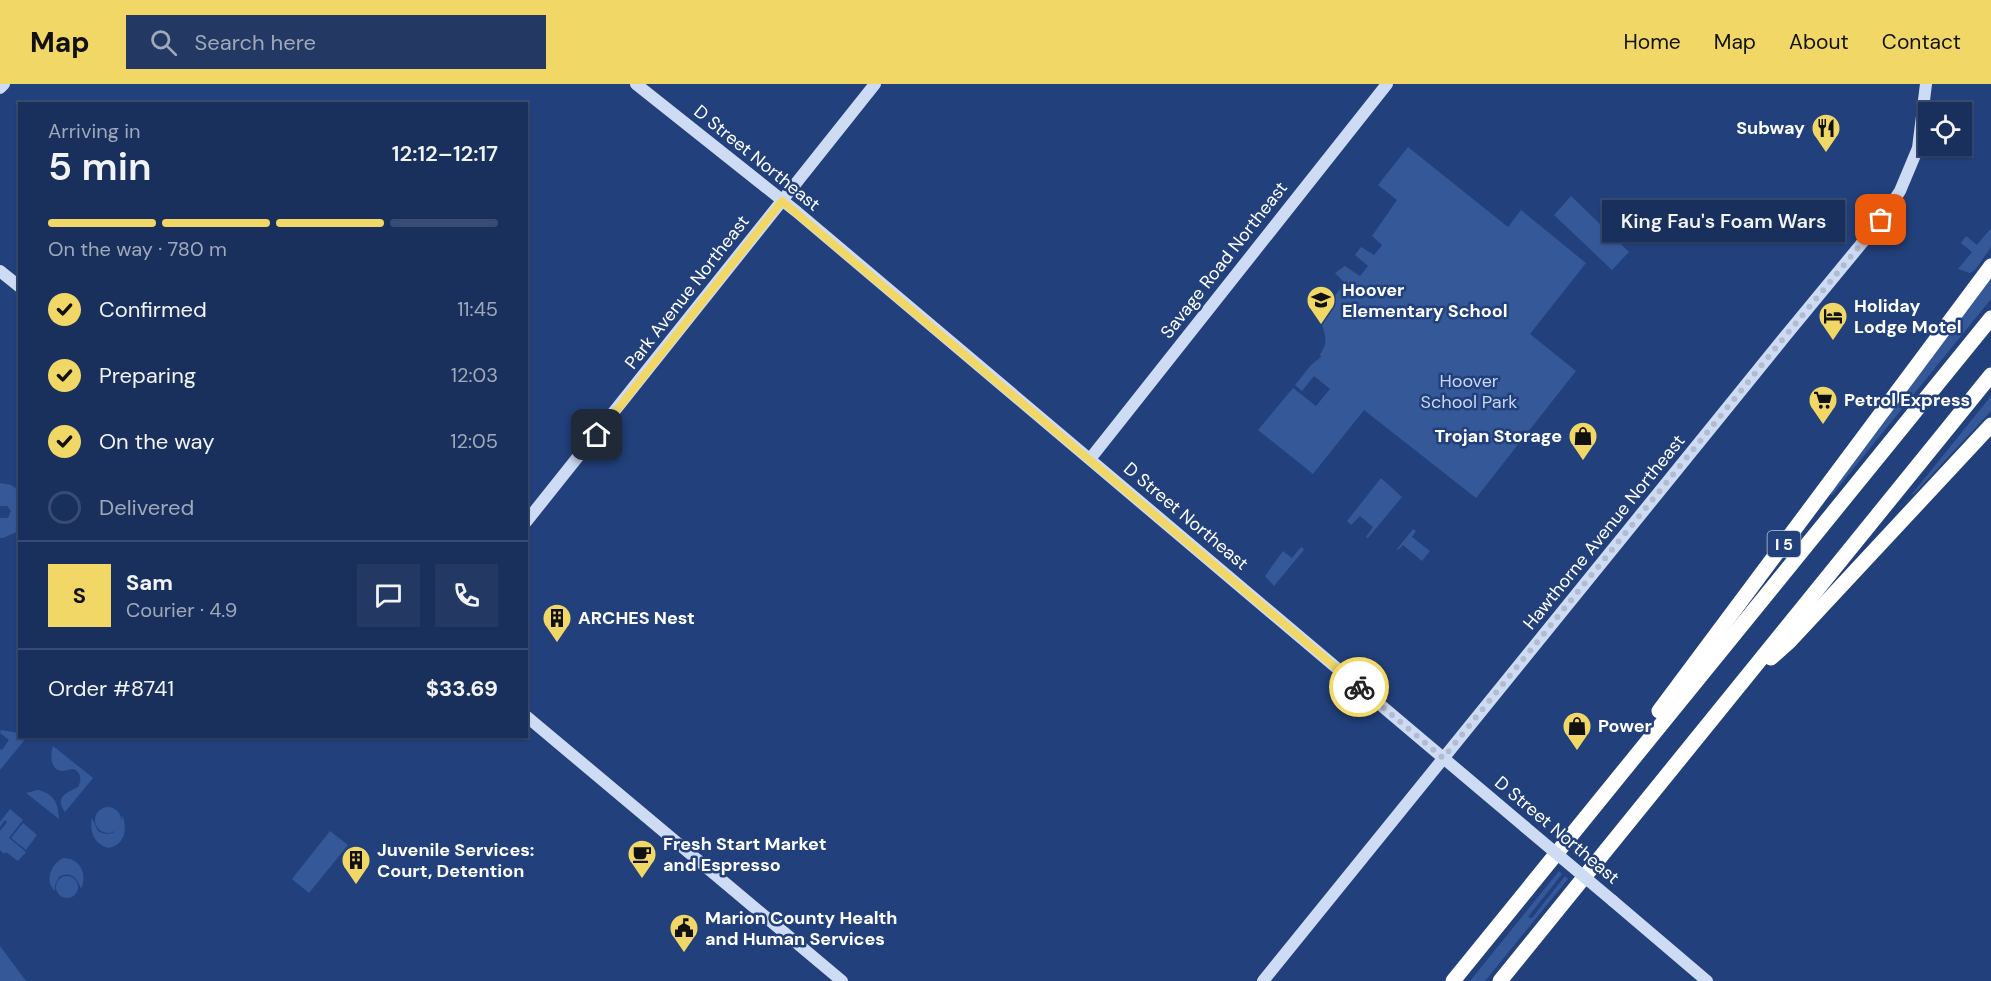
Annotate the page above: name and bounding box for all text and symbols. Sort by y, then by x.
search box [126,15,546,69]
text: Map [30,24,90,61]
icon: search [147,26,180,59]
text: Search here [195,28,316,57]
text: Home [1623,28,1681,56]
text: Map [1714,28,1756,56]
text: About [1789,28,1849,56]
text: Contact [1882,28,1961,56]
street label: D Street Northeast [689,100,825,216]
map controls [1918,102,1972,156]
button: locate [1918,102,1972,156]
restaurant icon: Subway [1810,112,1842,154]
place label: Subway [1736,116,1805,140]
text: Arriving in [48,118,140,144]
text: 12:12–12:17 [392,139,498,168]
text: 5 min [48,141,152,192]
street label: Savage Road Northeast [1155,177,1293,343]
pin [1855,194,1906,245]
callout: King Fau's Foam Wars [1602,199,1845,241]
icon: bag [1864,203,1897,236]
text: King Fau's Foam Wars [1621,208,1826,234]
street label: Park Avenue Northeast [619,210,755,374]
text: On the way · 780 m [48,236,227,262]
place label: Hoover Elementary School [1342,278,1508,323]
school or university icon: Hoover Elementary School [1305,284,1337,326]
icon: check [48,293,81,326]
place label: Holiday Lodge Motel [1854,294,1962,339]
text: Confirmed [99,295,207,324]
text: 11:45 [457,296,498,322]
hotel icon: Holiday Lodge Motel [1817,300,1849,342]
icon: check [48,359,81,392]
text: Preparing [99,361,196,390]
text: 12:03 [451,362,498,388]
park label: Hoover School Park [1421,369,1517,414]
supermarket icon: Petrol Express [1807,384,1839,426]
place label: Petrol Express [1844,388,1970,412]
pin [571,409,622,460]
icon: home [580,418,613,451]
shop icon: Trojan Storage [1567,420,1599,462]
place label: Trojan Storage [1435,424,1562,448]
icon: check [48,425,81,458]
text: On the way [99,427,214,456]
text: 12:05 [450,428,498,454]
street label: Hawthorne Avenue Northeast [1518,429,1690,635]
street label: D Street Northeast [1119,457,1253,575]
text: Delivered [99,493,194,522]
road number: I 5 [1768,531,1800,557]
button: chat [357,564,420,627]
button: phone [435,564,498,627]
text: Sam [126,568,173,597]
text: S [73,581,86,610]
text: Courier · 4.9 [126,597,237,623]
building icon: ARCHES Nest [541,602,573,644]
place label: ARCHES Nest [578,606,695,630]
courier [1329,657,1389,717]
icon: bike [1343,671,1376,704]
text: Order #8741 [48,674,174,703]
text: $33.69 [426,674,498,703]
shop icon: Power [1561,710,1593,752]
place label: Power [1598,714,1652,738]
street label: D Street Northeast [1490,771,1624,889]
place label: Fresh Start Market and Espresso [663,832,827,877]
place label: Juvenile Services: Court, Detention [377,838,534,883]
cafe icon: Fresh Start Market and Espresso [626,838,658,880]
building icon: Juvenile Services: Court, Detention [340,844,372,886]
place label: Marion County Health and Human Services [705,906,897,951]
public building icon: Marion County Health and Human Services [668,912,700,954]

